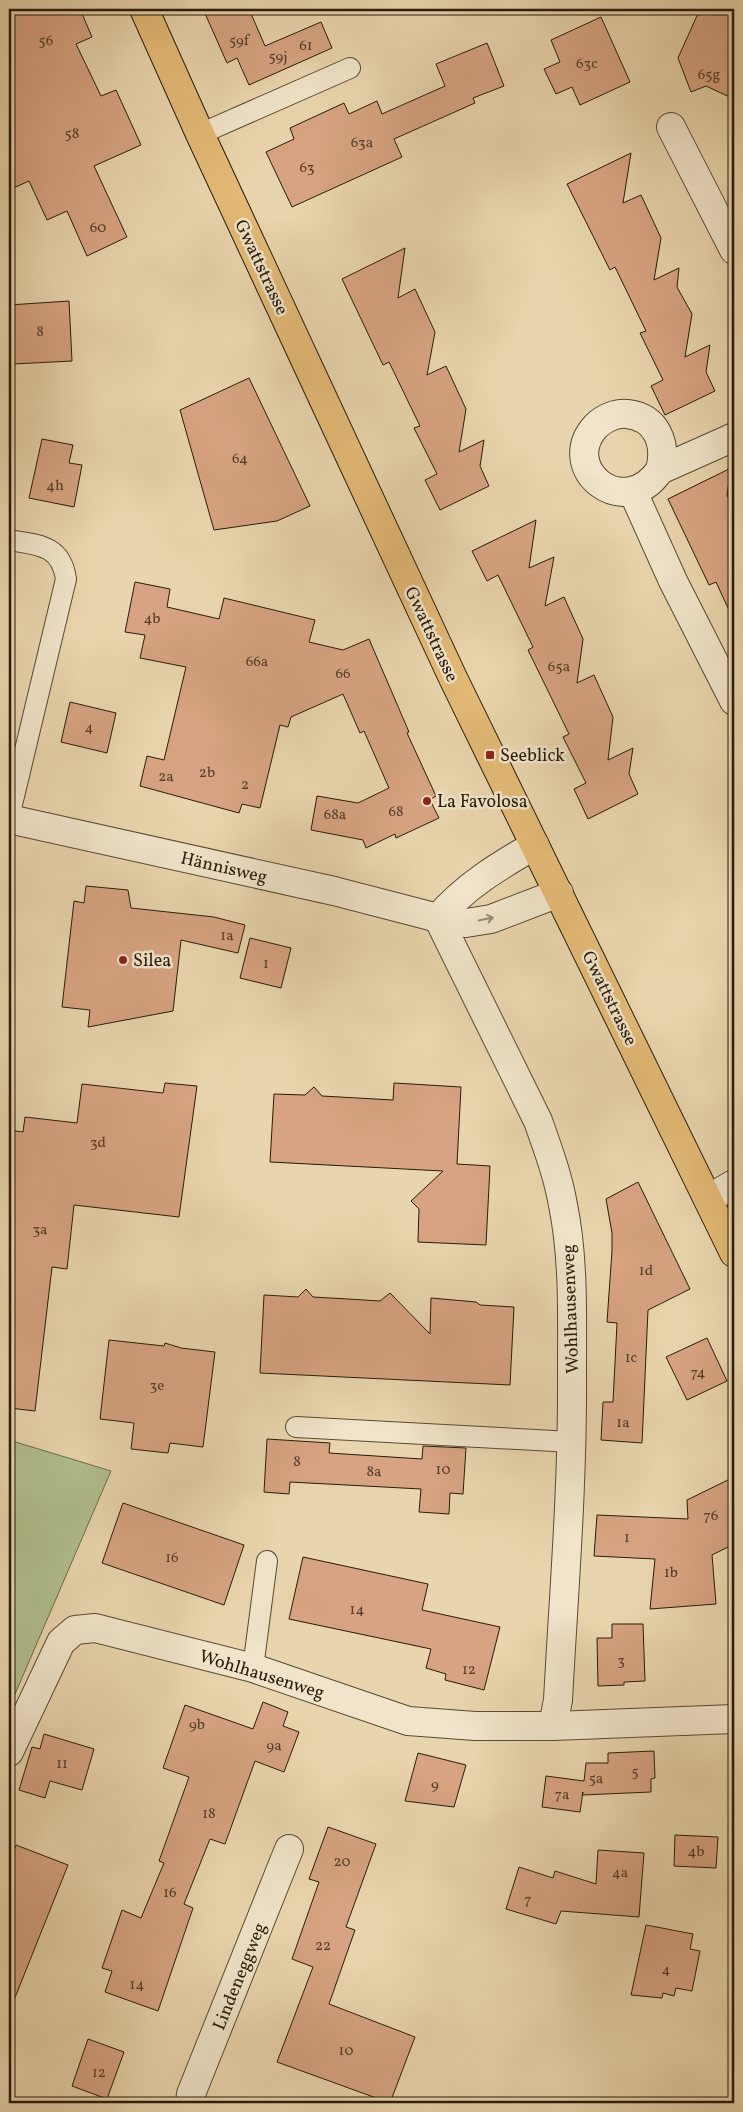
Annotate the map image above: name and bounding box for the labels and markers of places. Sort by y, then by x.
place label: Seeblick [500,744,565,769]
marker: Seeblick [484,749,496,761]
place label: La Favolosa [437,790,528,815]
marker: La Favolosa [421,795,433,807]
place label: Silea [133,949,171,974]
marker: Silea [117,954,129,966]

